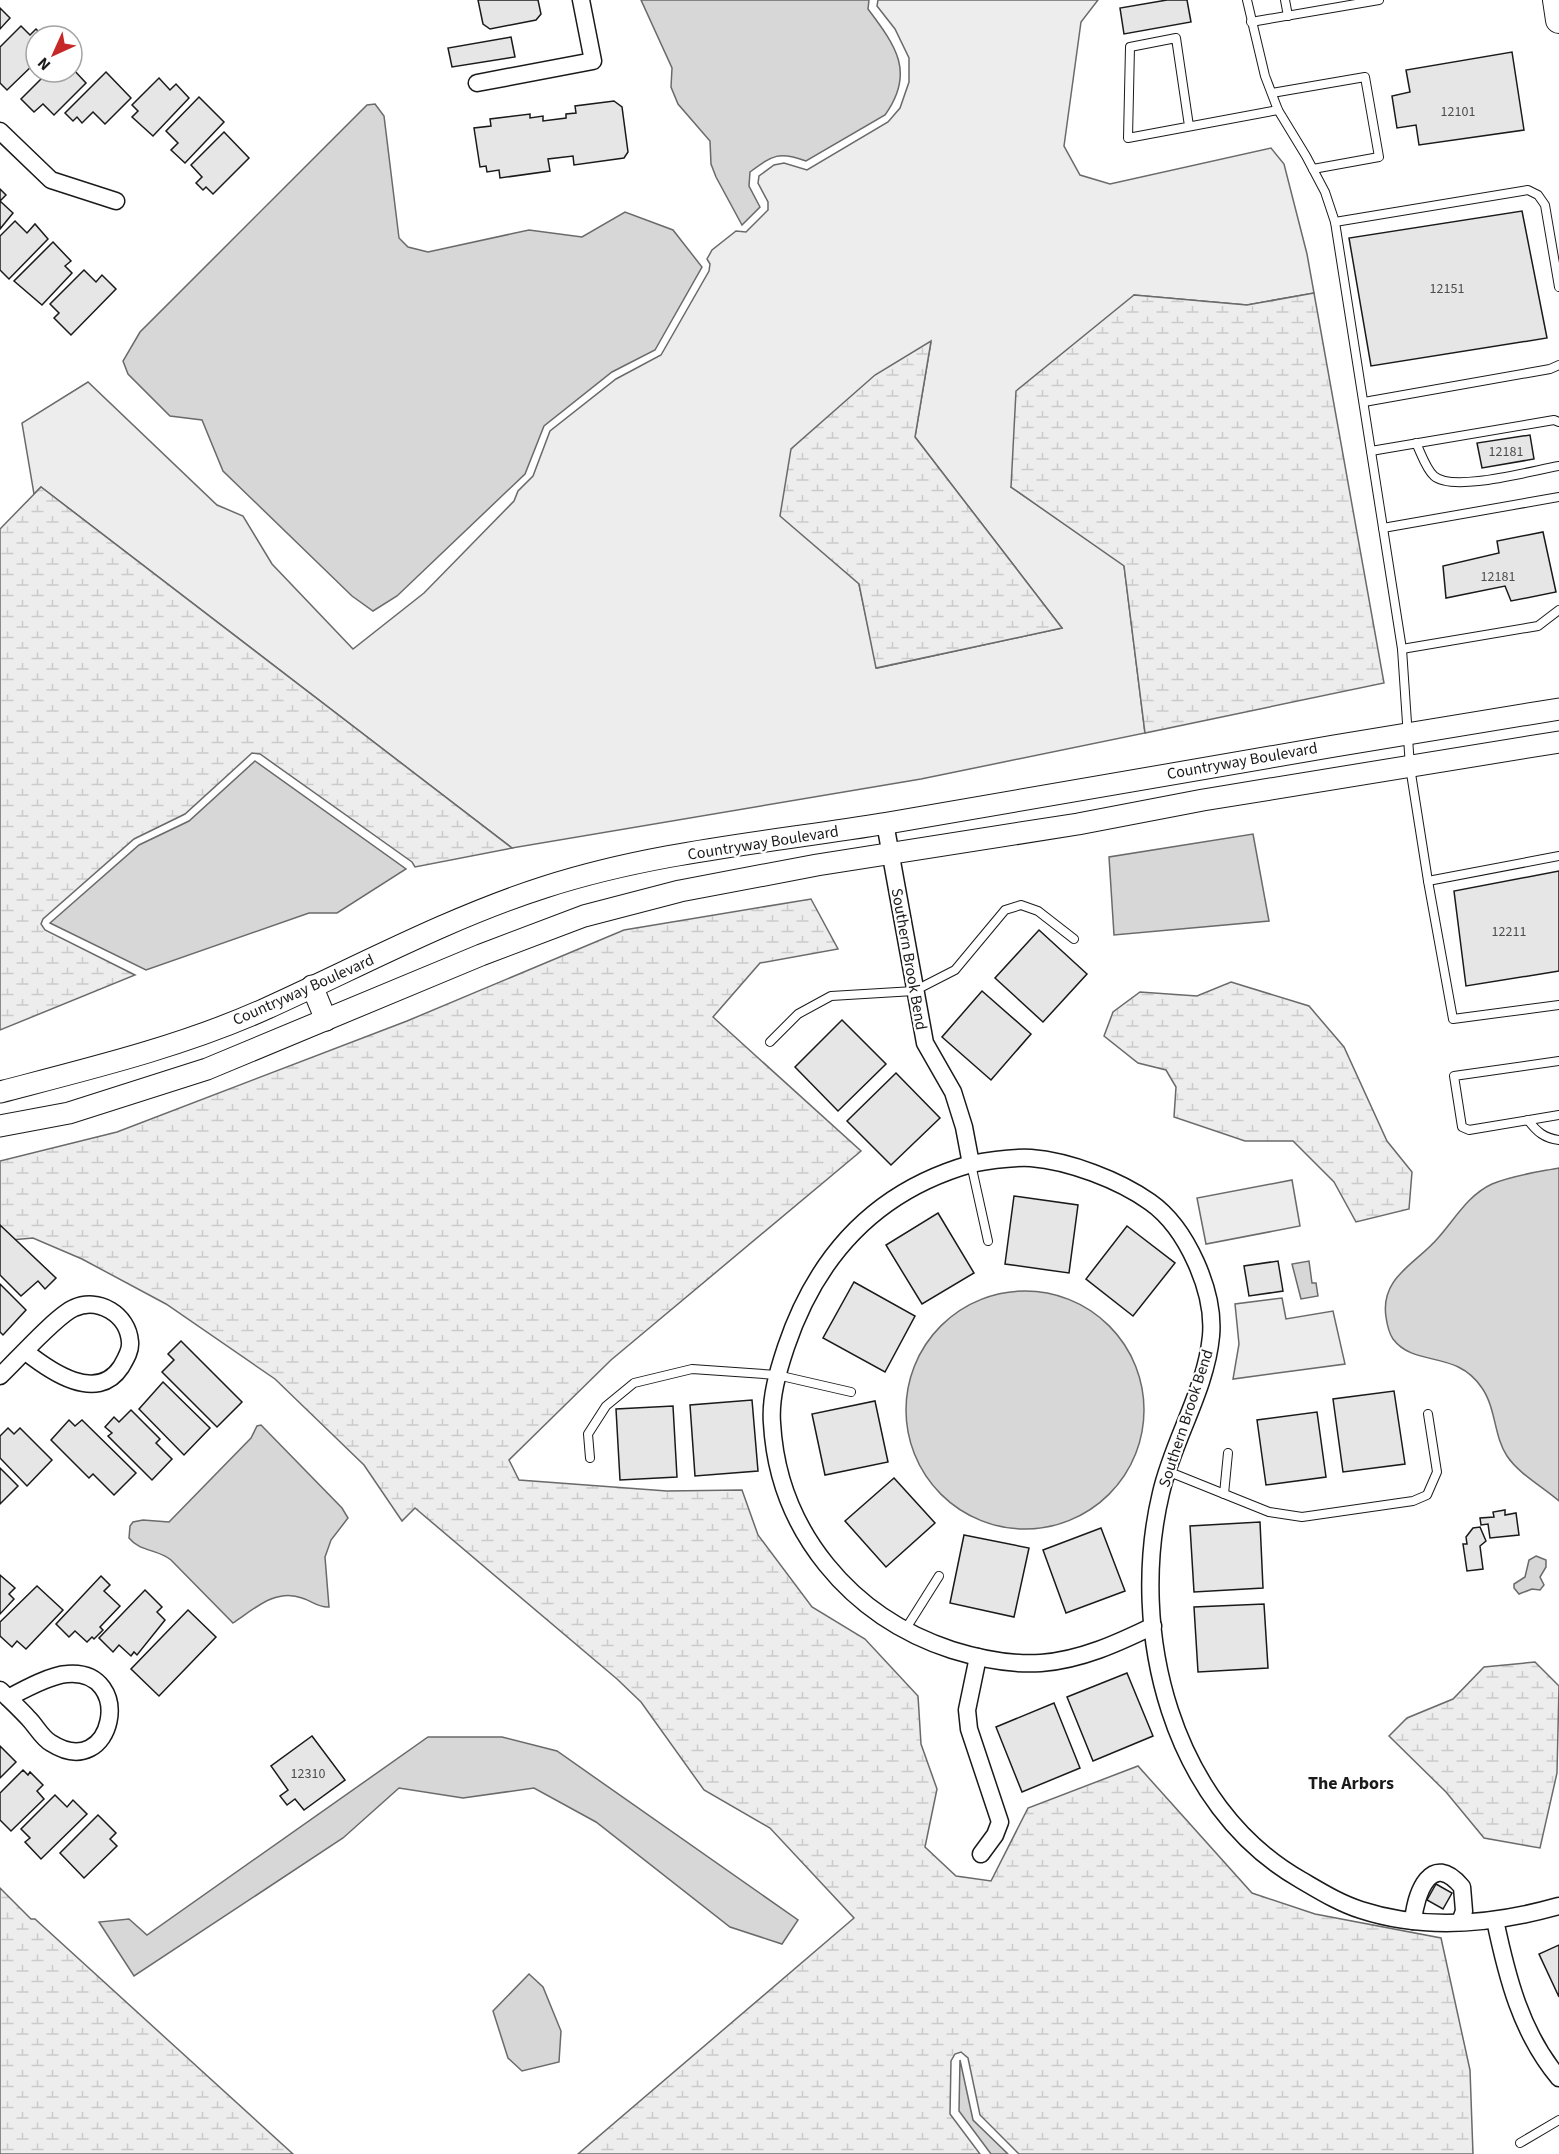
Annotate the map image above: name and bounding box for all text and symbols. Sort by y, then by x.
north arrow [24,24,84,84]
text: N [33,52,56,75]
house number: 12101 [1441,102,1475,122]
house number: 12151 [1430,279,1464,299]
house number: 12181 [1489,442,1523,462]
house number: 12181 [1481,567,1515,587]
street label: Countryway Boulevard [1165,737,1319,785]
street label: Countryway Boulevard [686,820,840,866]
street label: Southern Brook Bend [886,886,932,1032]
house number: 12211 [1492,922,1526,942]
street label: Countryway Boulevard [229,949,378,1031]
street label: Southern Brook Bend [1153,1347,1219,1490]
house number: 12310 [291,1764,325,1784]
district label: The Arbors [1308,1771,1394,1796]

